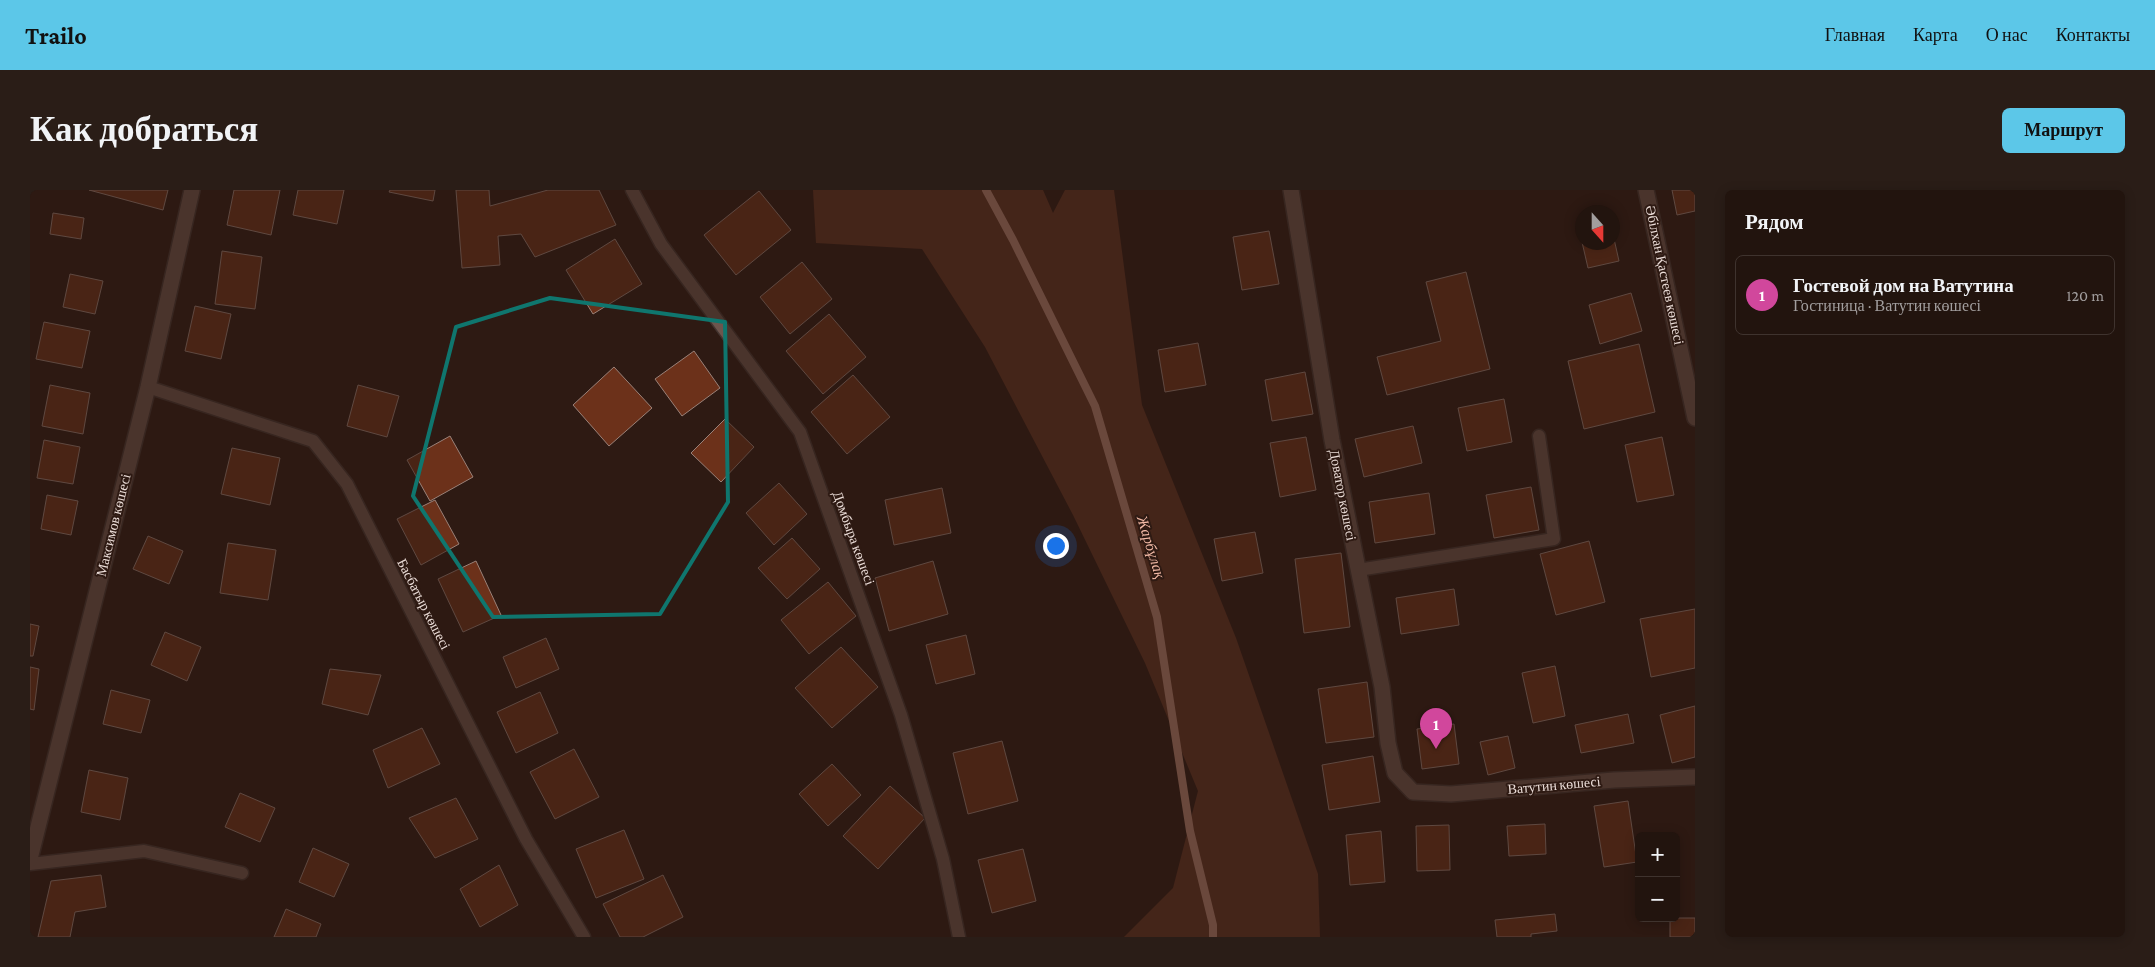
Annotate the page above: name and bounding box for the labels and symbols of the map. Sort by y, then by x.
street label: Әбілхан Қастеев көшесі [1642,204,1688,346]
north arrow [1575,205,1620,250]
street label: Доватор көшесі [1326,448,1360,542]
street label: Максимов көшесі [93,472,134,578]
street label: Домбыра көшесі [830,489,878,587]
water label: Жарбұлақ [1134,513,1168,581]
your location [1043,533,1069,559]
street label: Басбатыр көшесі [394,556,454,652]
pin: 1 [1420,708,1452,749]
street label: Ватутин көшесі [1507,773,1601,797]

